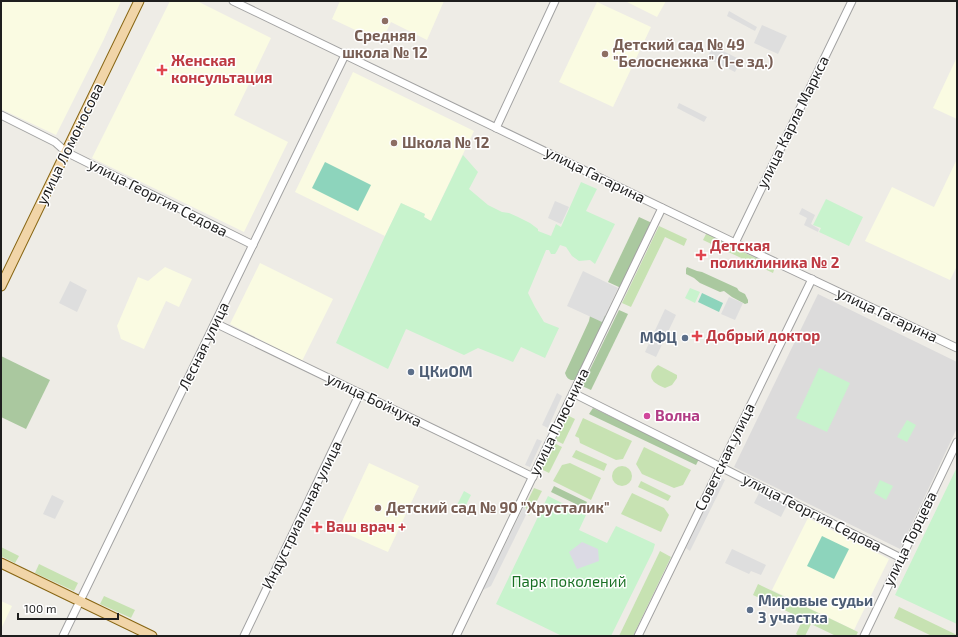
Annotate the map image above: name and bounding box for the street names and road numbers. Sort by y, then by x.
street label: улица Карла Маркса [752,52,833,191]
street label: улица Ломоносова [32,80,107,208]
street label: улица Гагарина [542,142,649,207]
street label: улица Георгия Седова [85,154,231,241]
street label: улица Гагарина [834,283,941,346]
street label: Лесная улица [174,299,233,393]
street label: улица Плюснина [524,365,593,479]
street label: улица Бойчука [323,368,425,431]
street label: Советская улица [690,400,759,514]
street label: Индустриальная улица [257,437,346,592]
street label: улица Георгия Седова [739,469,885,556]
street label: улица Торцева [878,488,941,589]

